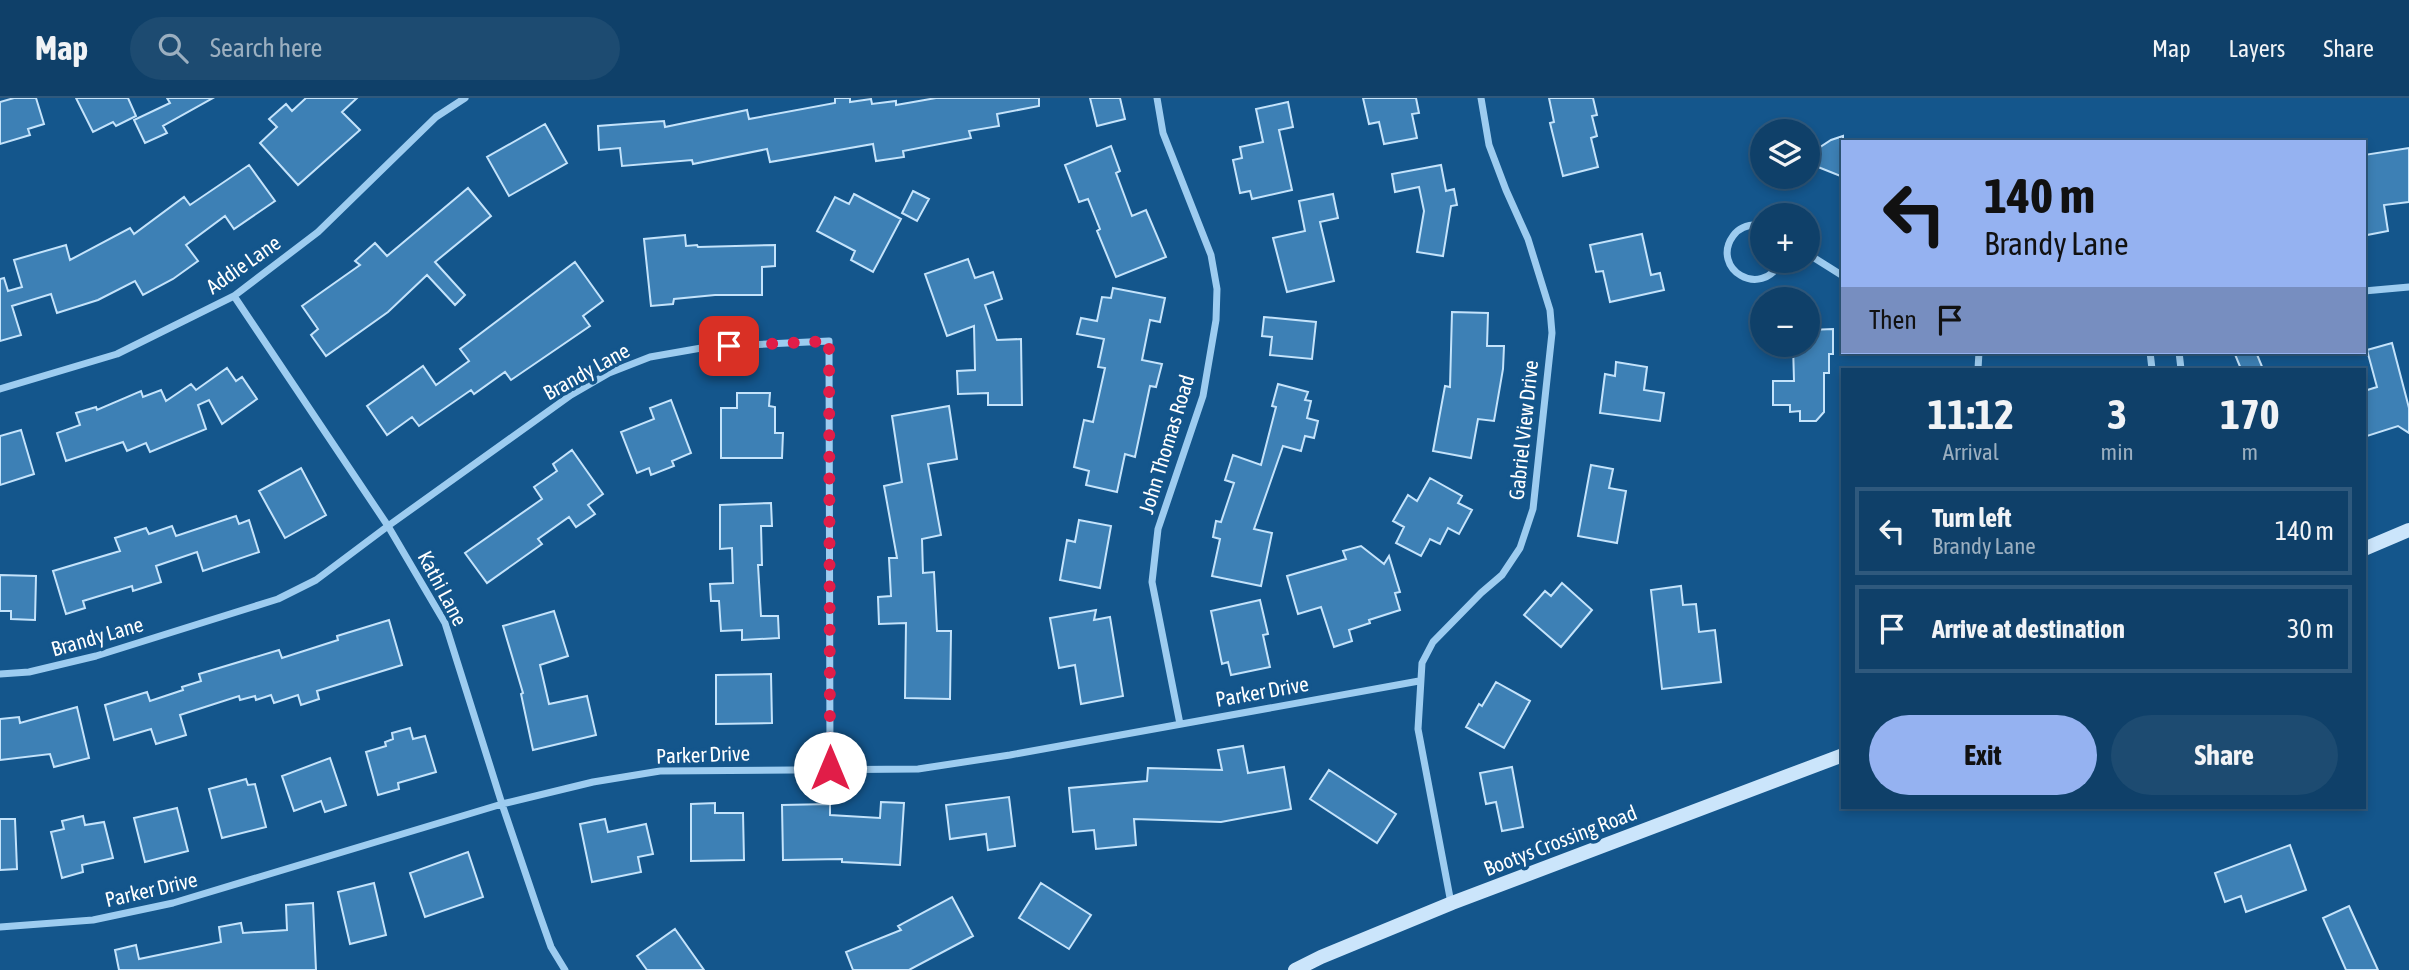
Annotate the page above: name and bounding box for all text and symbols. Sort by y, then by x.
search box [130,17,620,80]
text: Map [35,29,88,67]
icon: search [154,29,192,67]
text: Search here [210,33,322,63]
text: Map [2152,35,2191,62]
text: Layers [2229,35,2285,62]
text: Share [2323,35,2374,62]
map controls [1750,119,1820,357]
button: layers [1750,119,1820,189]
text: 140 m [1984,167,2095,223]
icon: left [1869,168,1960,259]
button: + [1750,203,1820,273]
text: Brandy Lane [1984,225,2128,262]
street label: Addie Lane [201,230,285,298]
button: − [1750,287,1820,357]
icon: arrive [1931,301,1969,339]
text: Then [1869,305,1917,335]
pin [699,316,759,376]
icon: arrive [710,327,748,365]
street label: Brandy Lane [539,338,633,404]
street label: Gabriel View Drive [1504,359,1542,501]
street label: John Thomas Road [1133,372,1199,516]
text: 11:12 [1928,390,2014,438]
text: 3 [2107,390,2127,438]
text: 170 [2220,390,2279,438]
text: Arrival [1943,439,1999,465]
text: min [2101,439,2134,465]
text: m [2242,439,2258,465]
text: Turn left [1932,503,2012,533]
icon: left [1873,512,1911,550]
text: 140 m [2275,516,2334,546]
text: Brandy Lane [1932,533,2036,559]
street label: Kathi Lane [413,547,473,629]
icon: arrive [1873,610,1911,648]
street label: Brandy Lane [48,611,146,661]
text: Arrive at destination [1932,614,2125,644]
text: 30 m [2287,614,2334,644]
street label: Parker Drive [1214,671,1310,711]
button: Exit [1869,715,2097,795]
button: Share [2111,715,2338,795]
position arrow [793,731,867,805]
street label: Parker Drive [656,740,750,768]
street label: Bootys Crossing Road [1480,800,1640,880]
street label: Parker Drive [102,867,200,911]

